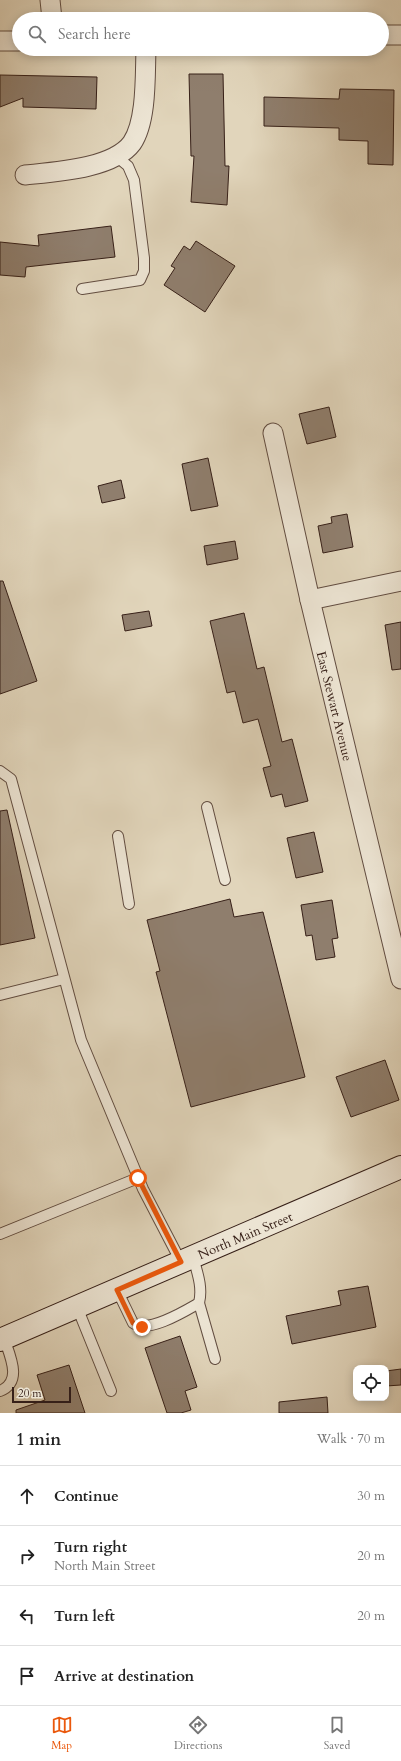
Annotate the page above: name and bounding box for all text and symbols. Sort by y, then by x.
search box [12,12,389,56]
icon: search [26,23,48,45]
text: Search here [58,24,131,44]
street label: East Stewart Avenue [312,649,356,763]
route start [129,1169,147,1187]
street label: North Main Street [195,1208,296,1264]
route end [133,1318,151,1336]
map controls [353,1365,389,1401]
button: locate [353,1365,389,1401]
scale bar [12,1385,71,1404]
text: 20 m [18,1386,42,1401]
text: 1 min [16,1428,61,1451]
text: Walk · 70 m [317,1430,385,1448]
icon: ahead [16,1485,38,1507]
text: Continue [54,1486,119,1506]
text: 30 m [357,1487,385,1505]
text: Turn right [54,1537,127,1557]
icon: right [16,1545,38,1567]
text: 20 m [357,1547,385,1565]
text: North Main Street [54,1557,155,1575]
icon: left [16,1605,38,1627]
text: Turn left [54,1606,115,1626]
text: 20 m [357,1607,385,1625]
icon: arrive [16,1665,38,1687]
text: Arrive at destination [54,1666,194,1686]
tab: Map [51,1714,73,1753]
tab: Directions [174,1714,222,1753]
tab: Saved [324,1714,350,1753]

